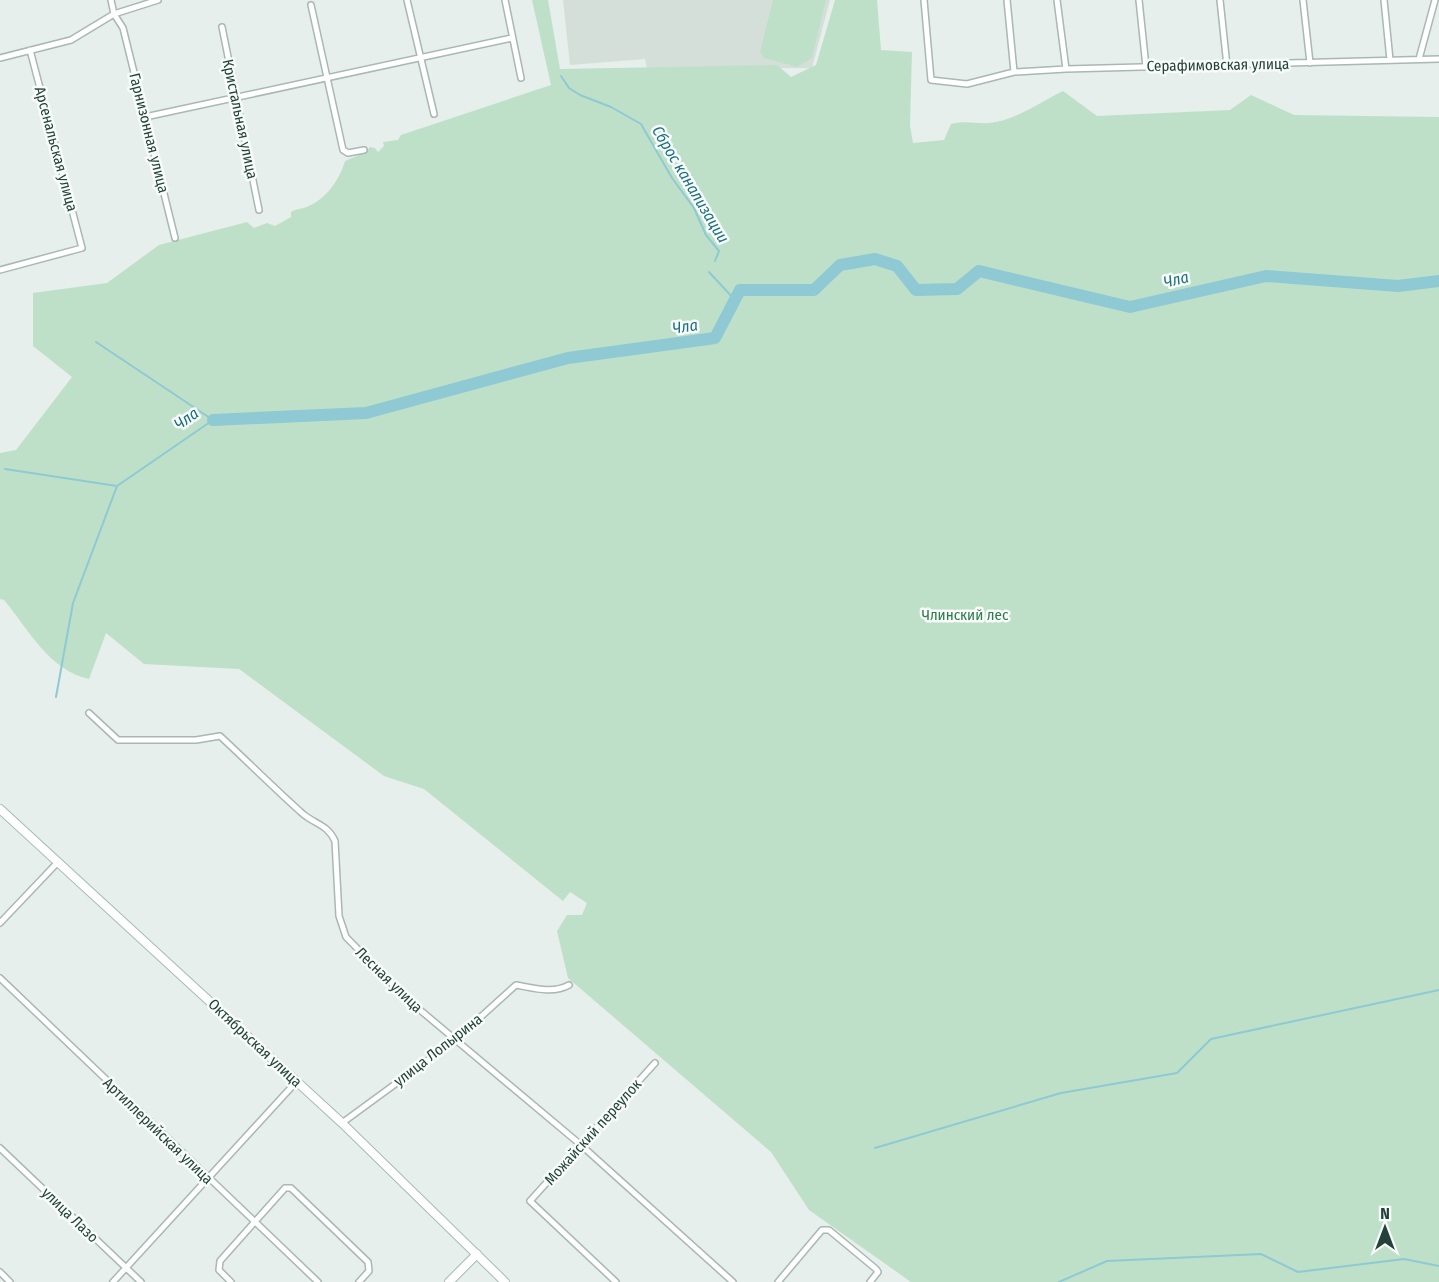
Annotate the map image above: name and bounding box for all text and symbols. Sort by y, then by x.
street label: Серафимовская улица [1147,55,1289,75]
street label: Кристальная улица [219,58,261,180]
street label: Гарнизонная улица [125,71,173,195]
street label: Арсенальская улица [31,85,81,213]
water label: Сброс канализации [648,122,733,246]
water label: Чла [1162,267,1191,292]
water label: Чла [671,315,699,338]
water label: Чла [170,403,202,433]
park label: Члинский лес [922,606,1009,624]
street label: Лесная улица [352,943,426,1017]
street label: Октябрьская улица [204,995,306,1091]
street label: улица Лопырина [390,1010,486,1090]
street label: Артиллерийская улица [99,1074,217,1188]
street label: Можайский переулок [541,1075,645,1189]
street label: улица Лазо [38,1184,102,1246]
north arrow [1355,1198,1415,1258]
text: N [1380,1204,1390,1223]

